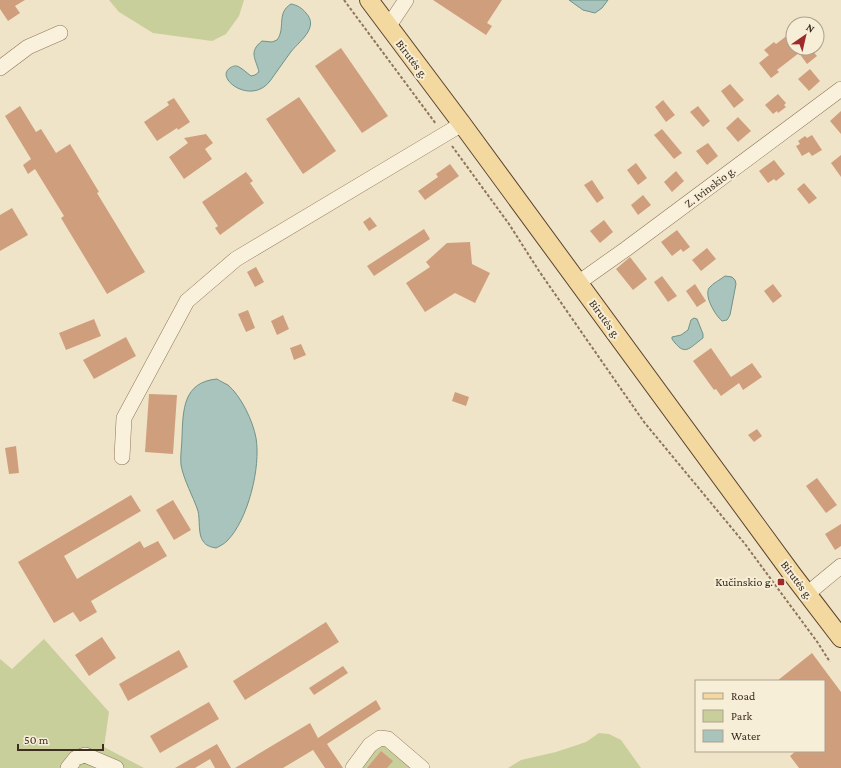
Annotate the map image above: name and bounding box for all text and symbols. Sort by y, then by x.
north arrow [785,16,825,56]
text: N [804,21,817,35]
street label: Birutės g. [393,37,431,81]
street label: Z. Ivinskio g. [682,163,738,211]
street label: Birutės g. [586,297,624,341]
street label: Birutės g. [778,558,816,602]
place label: Kučinskio g. [715,575,773,589]
marker: Kučinskio g. [776,577,786,587]
legend [695,680,825,752]
text: Road [731,689,756,703]
text: Park [731,709,753,723]
scale bar [18,726,103,752]
text: Water [731,729,761,743]
text: 50 m [24,733,49,747]

